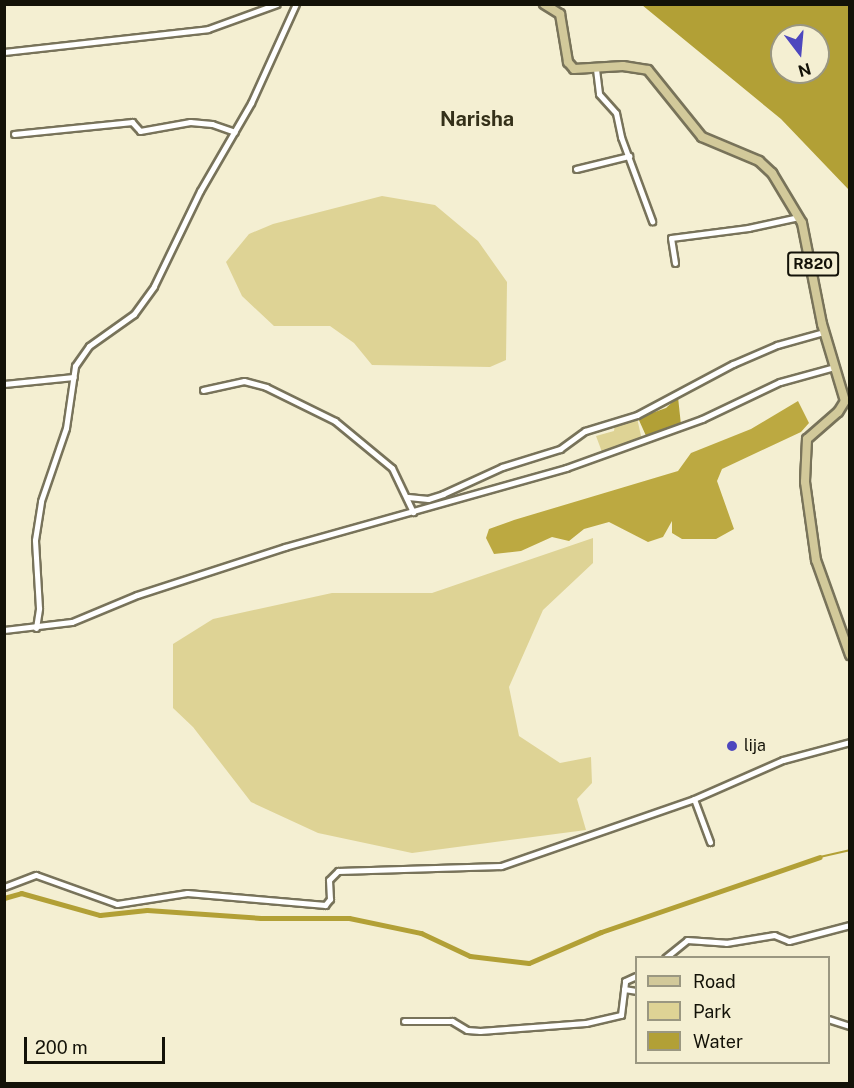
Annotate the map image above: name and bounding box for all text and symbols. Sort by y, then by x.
north arrow [770,24,830,84]
text: N [796,59,813,81]
district label: Narisha [440,107,514,131]
road number: R820 [786,252,840,276]
place label: lija [744,736,766,756]
marker: lija [725,739,739,753]
legend [635,956,830,1064]
text: Road [693,971,736,992]
text: Park [693,1001,731,1022]
scale bar [27,1025,168,1063]
text: Water [693,1031,743,1052]
text: 200 m [35,1037,88,1058]

